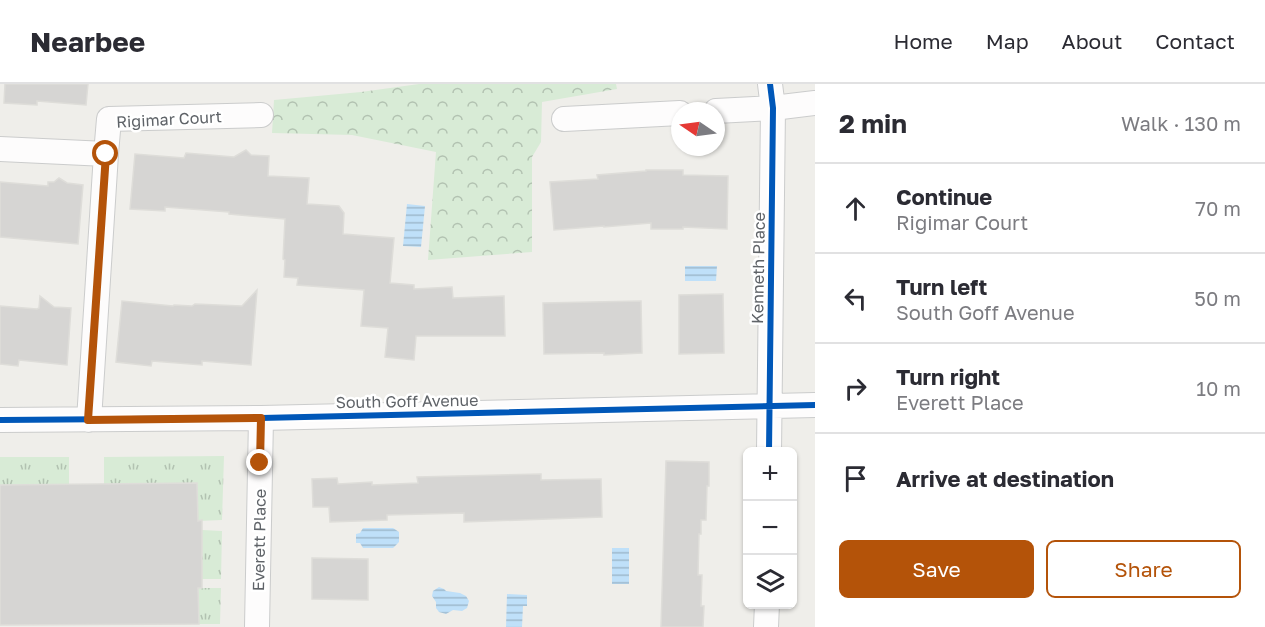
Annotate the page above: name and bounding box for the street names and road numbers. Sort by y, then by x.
street label: Rigimar Court [116,106,222,132]
street label: Kenneth Place [747,212,769,324]
street label: South Goff Avenue [335,390,479,412]
street label: Everett Place [248,489,270,591]

